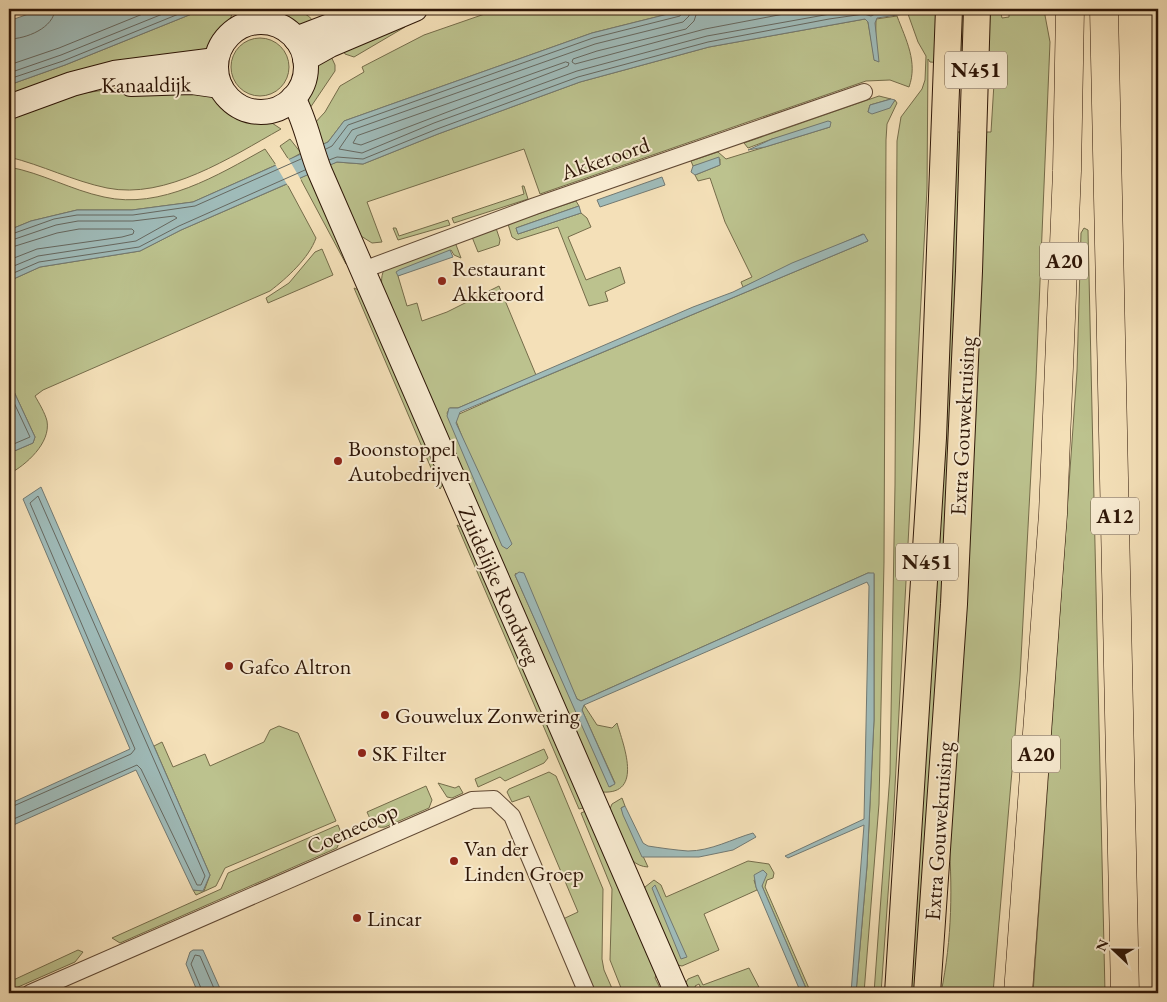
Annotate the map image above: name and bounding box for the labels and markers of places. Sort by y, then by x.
place label: Restaurant Akkeroord [451,254,545,308]
marker: Restaurant Akkeroord [436,275,448,287]
place label: Boonstoppel Autobedrijven [347,434,471,488]
marker: Boonstoppel Autobedrijven [332,455,344,467]
place label: Gafco Altron [239,652,352,681]
marker: Gafco Altron [223,660,235,672]
place label: Gouwelux Zonwering [395,701,580,730]
marker: Gouwelux Zonwering [379,709,391,721]
place label: SK Filter [372,739,447,768]
marker: SK Filter [356,747,368,759]
place label: Van der Linden Groep [464,834,584,888]
marker: Van der Linden Groep [448,855,460,867]
place label: Lincar [367,904,422,933]
marker: Lincar [351,912,363,924]

